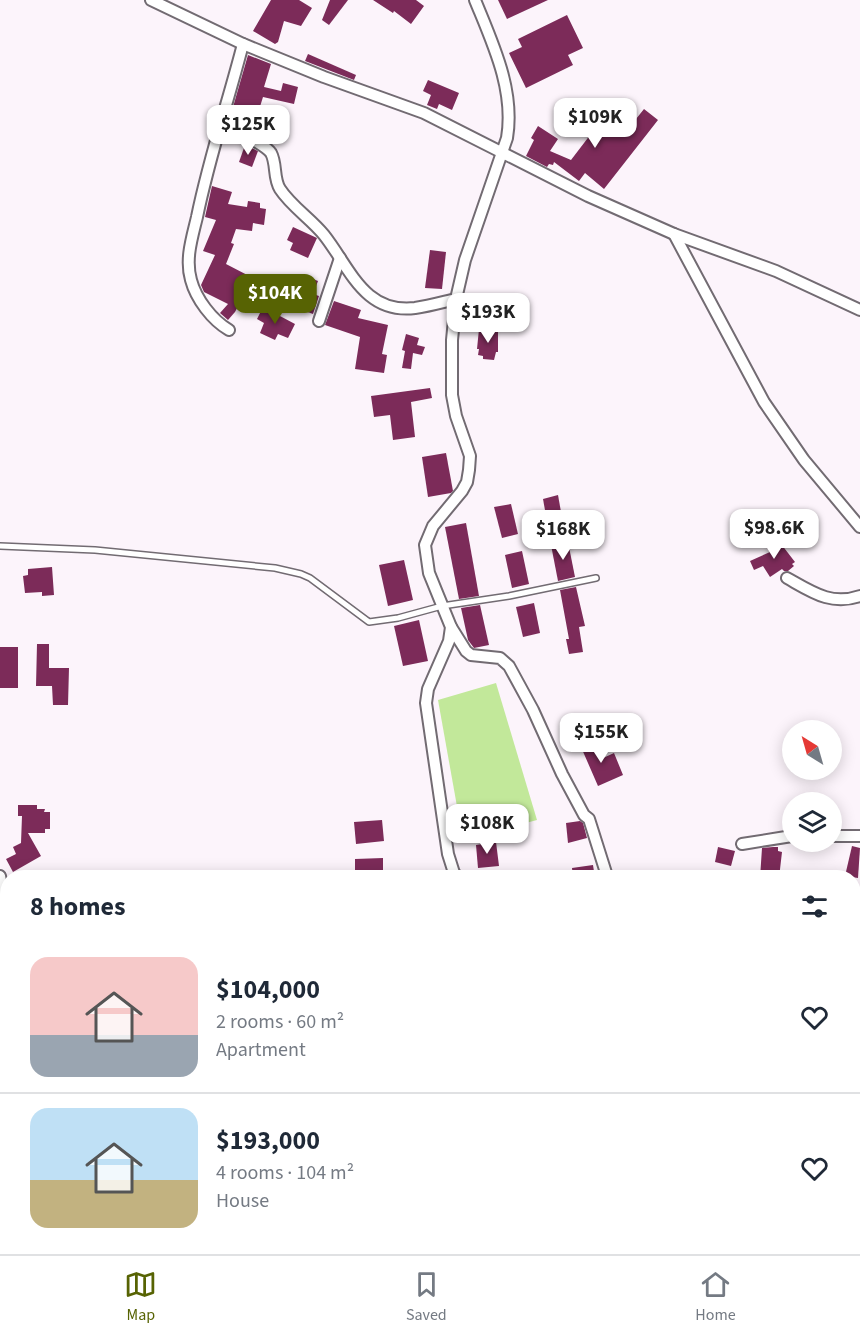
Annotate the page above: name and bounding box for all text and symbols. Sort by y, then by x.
pin: $109K [553,98,637,149]
text: $109K [568,103,622,131]
pin: $125K [206,105,290,156]
text: $125K [221,110,275,138]
pin: $104K [233,274,317,325]
text: $104K [248,279,302,307]
pin: $193K [446,293,530,344]
text: $193K [461,298,515,326]
pin: $98.6K [725,509,823,560]
pin: $168K [521,510,605,561]
text: $98.6K [744,514,804,542]
text: $168K [536,515,590,543]
pin: $155K [559,713,643,764]
text: $155K [574,718,628,746]
north arrow [782,720,842,780]
map controls [782,720,842,852]
button: layers [782,792,842,852]
pin: $108K [445,804,529,855]
text: $108K [460,809,514,837]
text: 8 homes [30,888,125,925]
icon: filters [798,890,831,923]
text: $104,000 [216,971,320,1008]
icon: home [78,981,150,1053]
icon: heart [798,1001,831,1034]
text: 2 rooms · 60 m² [216,1008,344,1036]
text: Apartment [216,1036,306,1064]
text: $193,000 [216,1122,320,1159]
icon: home [78,1132,150,1204]
icon: heart [798,1152,831,1185]
text: 4 rooms · 104 m² [216,1159,354,1187]
text: House [216,1187,269,1215]
tab: Map [124,1268,157,1326]
tab: Saved [406,1268,447,1326]
tab: Home [695,1268,736,1326]

